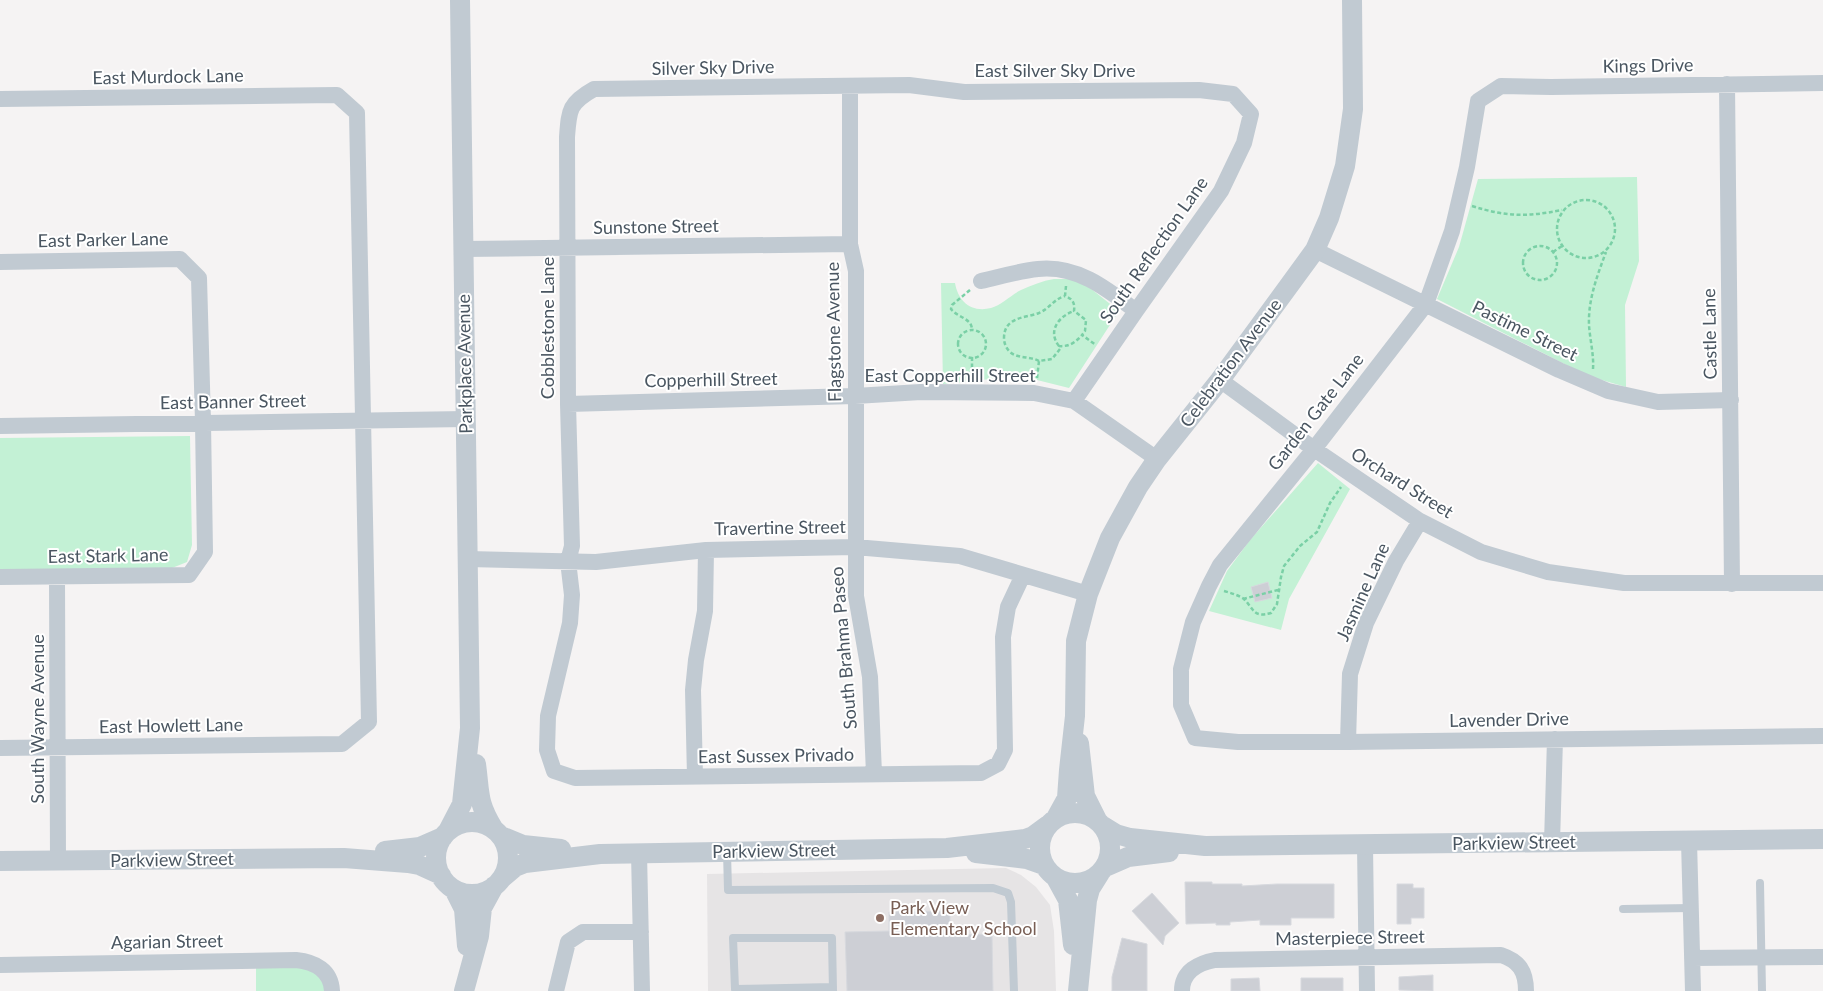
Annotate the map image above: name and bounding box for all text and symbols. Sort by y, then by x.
street label: Kings Drive [1602,53,1694,77]
street label: Silver Sky Drive [651,55,775,79]
street label: East Silver Sky Drive [975,59,1135,81]
street label: East Murdock Lane [92,64,244,88]
street label: South Reflection Lane [1094,172,1212,327]
street label: Sunstone Street [593,214,720,238]
street label: East Parker Lane [37,227,169,251]
street label: Cobblestone Lane [536,257,558,399]
street label: Flagstone Avenue [821,262,845,402]
street label: Castle Lane [1697,288,1721,380]
street label: Parkplace Avenue [452,294,476,434]
street label: Celebration Avenue [1175,294,1286,431]
street label: Pastime Street [1469,295,1582,365]
street label: Garden Gate Lane [1263,348,1368,474]
street label: East Copperhill Street [864,364,1036,386]
street label: Copperhill Street [644,367,778,391]
street label: East Banner Street [160,389,307,413]
street label: Orchard Street [1347,442,1458,523]
street label: Travertine Street [714,515,846,539]
street label: Jasmine Lane [1331,539,1393,644]
street label: East Stark Lane [47,543,169,567]
street label: South Brahma Paseo [825,566,861,730]
street label: South Wayne Avenue [26,634,48,804]
street label: Lavender Drive [1449,707,1569,731]
street label: East Howlett Lane [99,713,243,737]
street label: East Sussex Privado [698,743,854,767]
street label: Parkview Street [1452,830,1577,854]
street label: Parkview Street [712,838,837,862]
street label: Parkview Street [110,847,235,871]
place label: Park View Elementary School [890,896,1037,939]
marker: Park View Elementary School [874,912,886,924]
street label: Masterpiece Street [1275,925,1425,949]
street label: Agarian Street [111,929,224,953]

